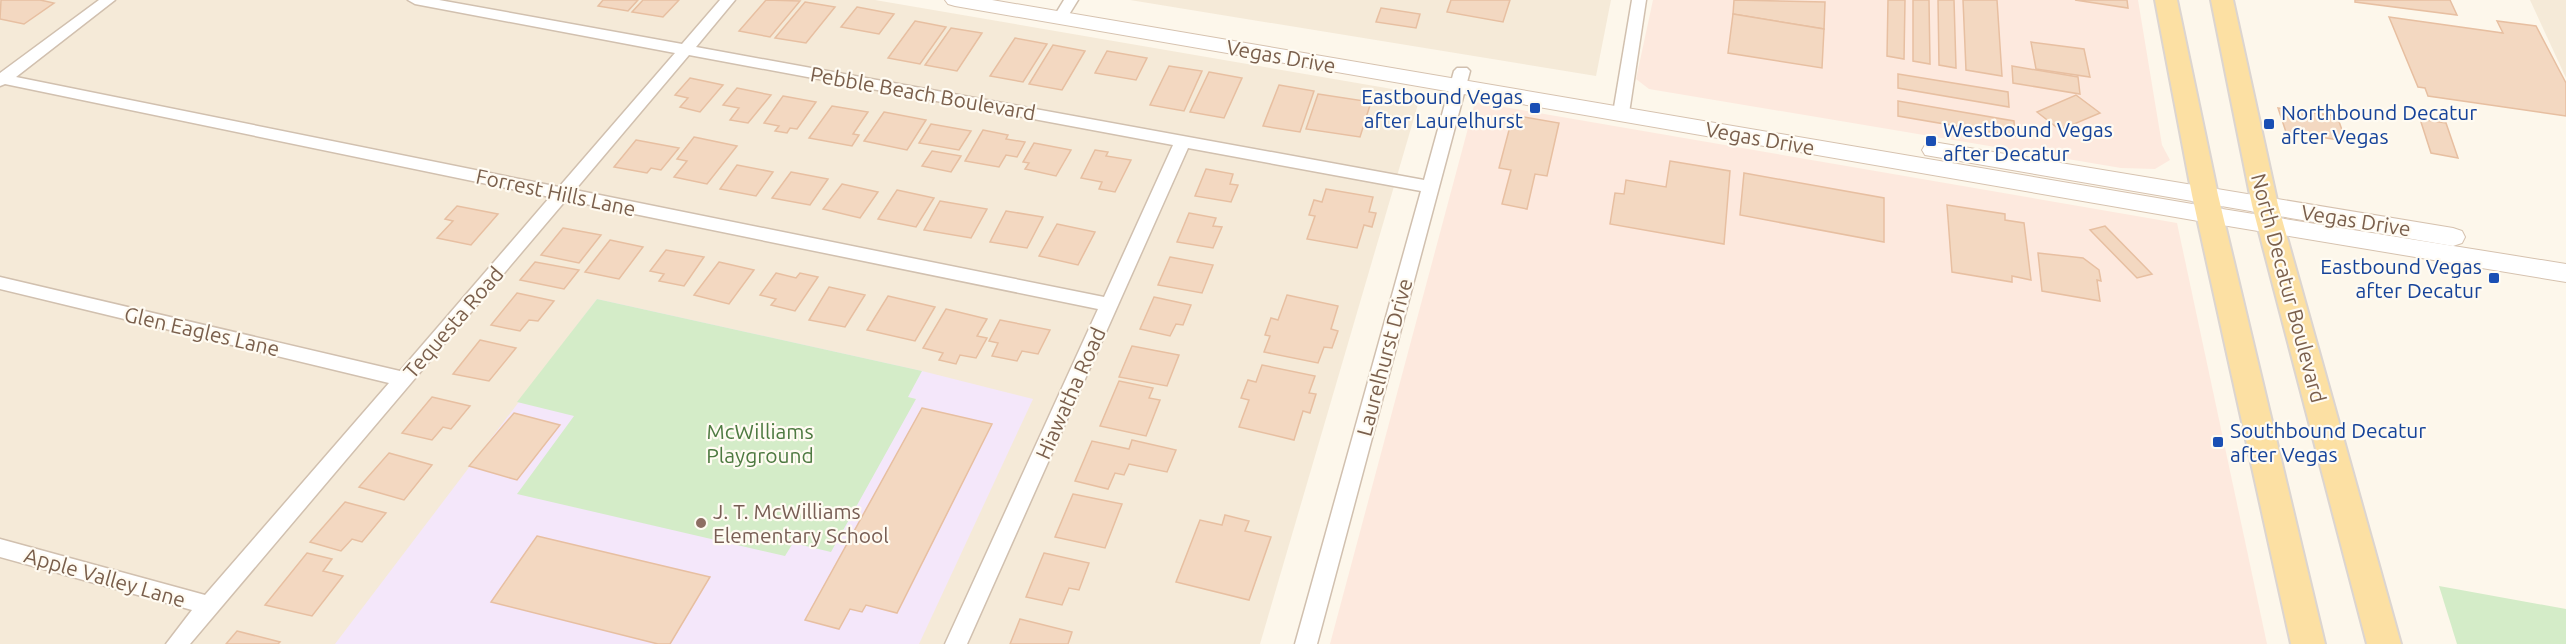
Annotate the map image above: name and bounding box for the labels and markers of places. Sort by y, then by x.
place label: Eastbound Vegas after Laurelhurst [1361,84,1523,132]
place label: Northbound Decatur after Vegas [2281,100,2477,148]
marker: Eastbound Vegas after Laurelhurst [1528,101,1542,115]
place label: Westbound Vegas after Decatur [1943,117,2113,165]
marker: Northbound Decatur after Vegas [2262,117,2276,131]
marker: Westbound Vegas after Decatur [1924,134,1938,148]
place label: Eastbound Vegas after Decatur [2320,254,2482,302]
marker: Eastbound Vegas after Decatur [2487,271,2501,285]
place label: Southbound Decatur after Vegas [2230,418,2426,466]
marker: Southbound Decatur after Vegas [2211,435,2225,449]
place label: J. T. McWilliams Elementary School [713,499,889,547]
marker: J. T. McWilliams Elementary School [694,516,708,530]

